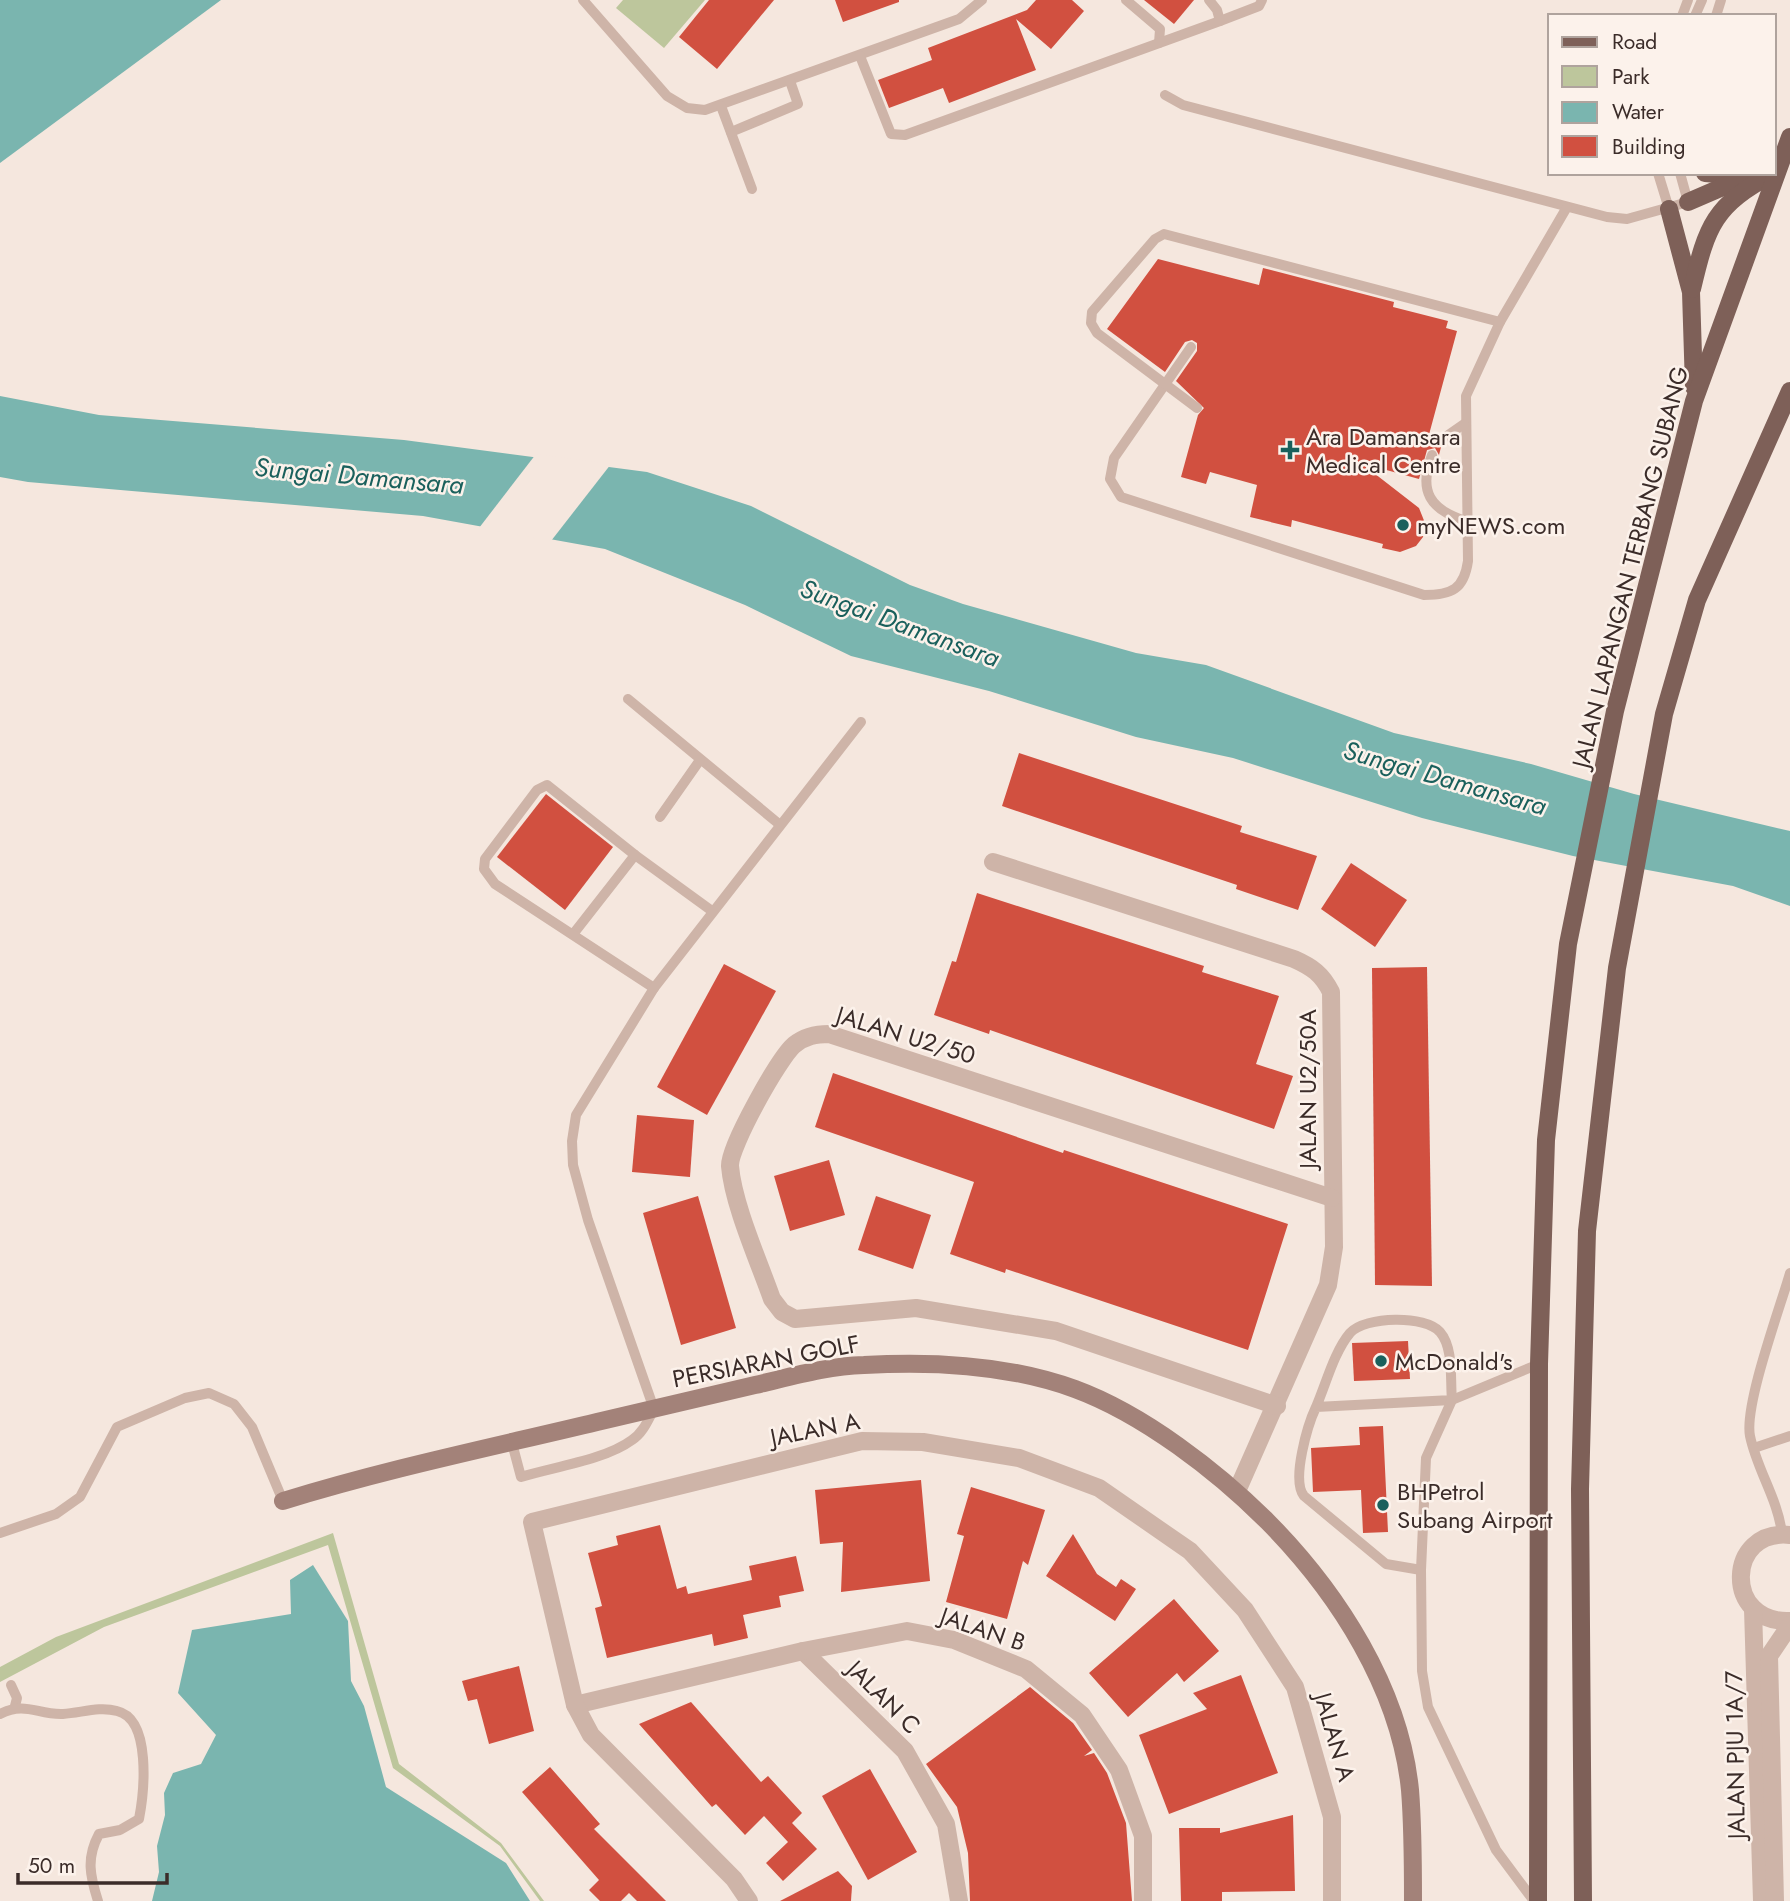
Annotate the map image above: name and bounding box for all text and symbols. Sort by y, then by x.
legend [1548,14,1776,175]
text: Road [1612,27,1657,57]
text: Park [1612,62,1650,92]
text: Water [1612,97,1665,127]
text: Building [1612,132,1685,162]
street label: JALAN LAPANGAN TERBANG SUBANG [1562,362,1697,774]
place label: Ara Damansara Medical Centre [1306,419,1461,482]
marker: Ara Damansara Medical Centre [1280,440,1300,460]
water label: Sungai Damansara [253,448,466,504]
place label: myNEWS.com [1417,508,1565,543]
marker: myNEWS.com [1395,517,1411,533]
water label: Sungai Damansara [795,569,1006,677]
water label: Sungai Damansara [1339,731,1552,825]
street label: JALAN U2/50 [829,996,980,1073]
street label: JALAN U2/50A [1290,1009,1325,1172]
street label: PERSIARAN GOLF [669,1326,863,1396]
place label: McDonald's [1395,1344,1513,1379]
marker: McDonald's [1373,1353,1389,1369]
street label: JALAN A [764,1403,863,1455]
place label: BHPetrol Subang Airport [1397,1474,1553,1537]
marker: BHPetrol Subang Airport [1375,1497,1391,1513]
street label: JALAN B [933,1597,1030,1660]
street label: JALAN C [837,1650,929,1742]
street label: JALAN PJU 1A/7 [1716,1670,1754,1842]
street label: JALAN A [1305,1686,1364,1786]
scale bar [18,1842,166,1886]
text: 50 m [28,1851,75,1881]

